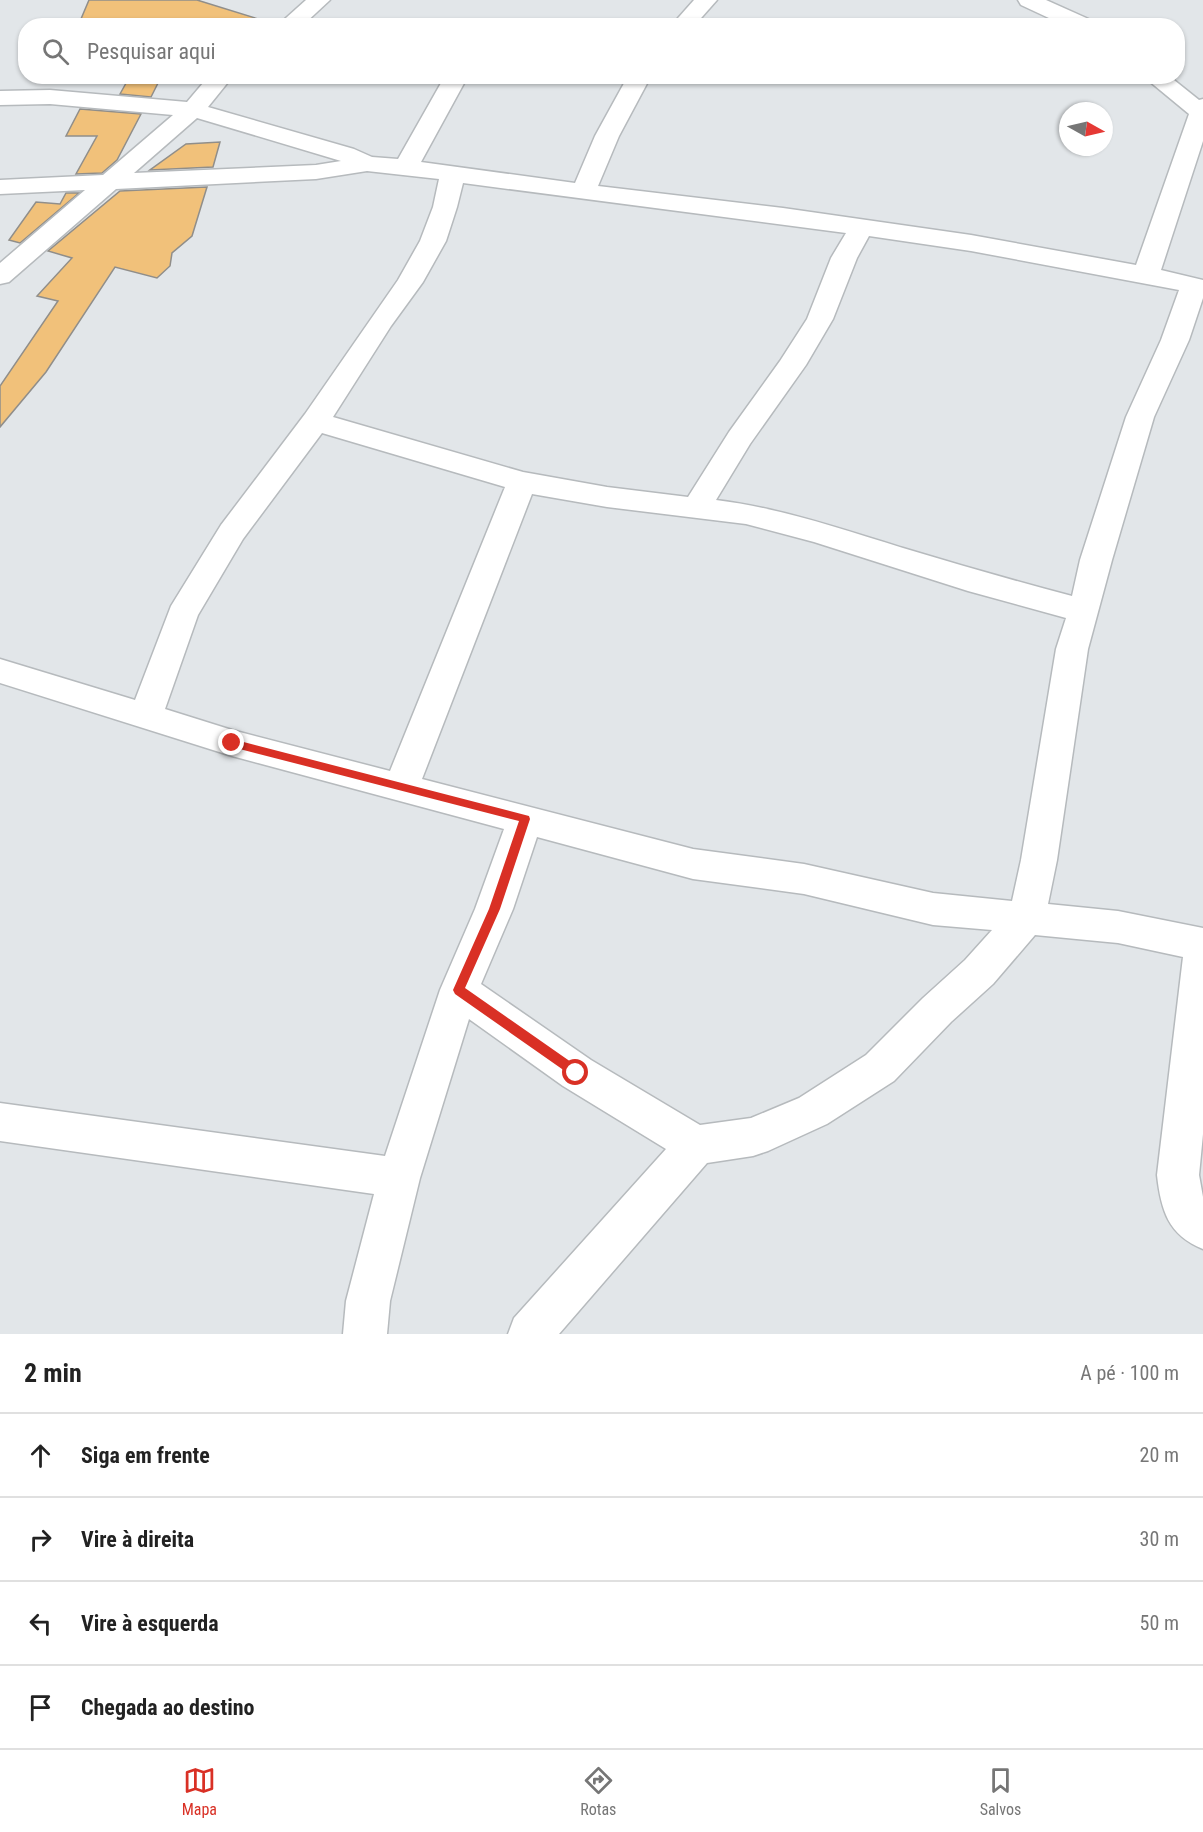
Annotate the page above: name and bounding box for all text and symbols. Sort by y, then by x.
search box [18,18,1185,84]
icon: search [39,35,72,68]
text: Pesquisar aqui [87,39,216,64]
north arrow [1059,102,1113,156]
route end [218,729,244,755]
route start [562,1059,588,1085]
text: 2 min [24,1358,82,1388]
text: A pé · 100 m [1080,1361,1179,1385]
icon: ahead [24,1439,57,1472]
text: Siga em frente [81,1443,210,1468]
text: 20 m [1140,1443,1179,1467]
icon: right [24,1523,57,1556]
text: Vire à direita [81,1527,194,1552]
text: 30 m [1140,1527,1179,1551]
icon: left [24,1607,57,1640]
text: Vire à esquerda [81,1611,219,1636]
text: 50 m [1140,1611,1179,1635]
icon: arrive [24,1691,57,1724]
text: Chegada ao destino [81,1695,255,1720]
tab: Mapa [182,1764,217,1819]
tab: Rotas [580,1764,616,1819]
tab: Salvos [980,1764,1021,1819]

